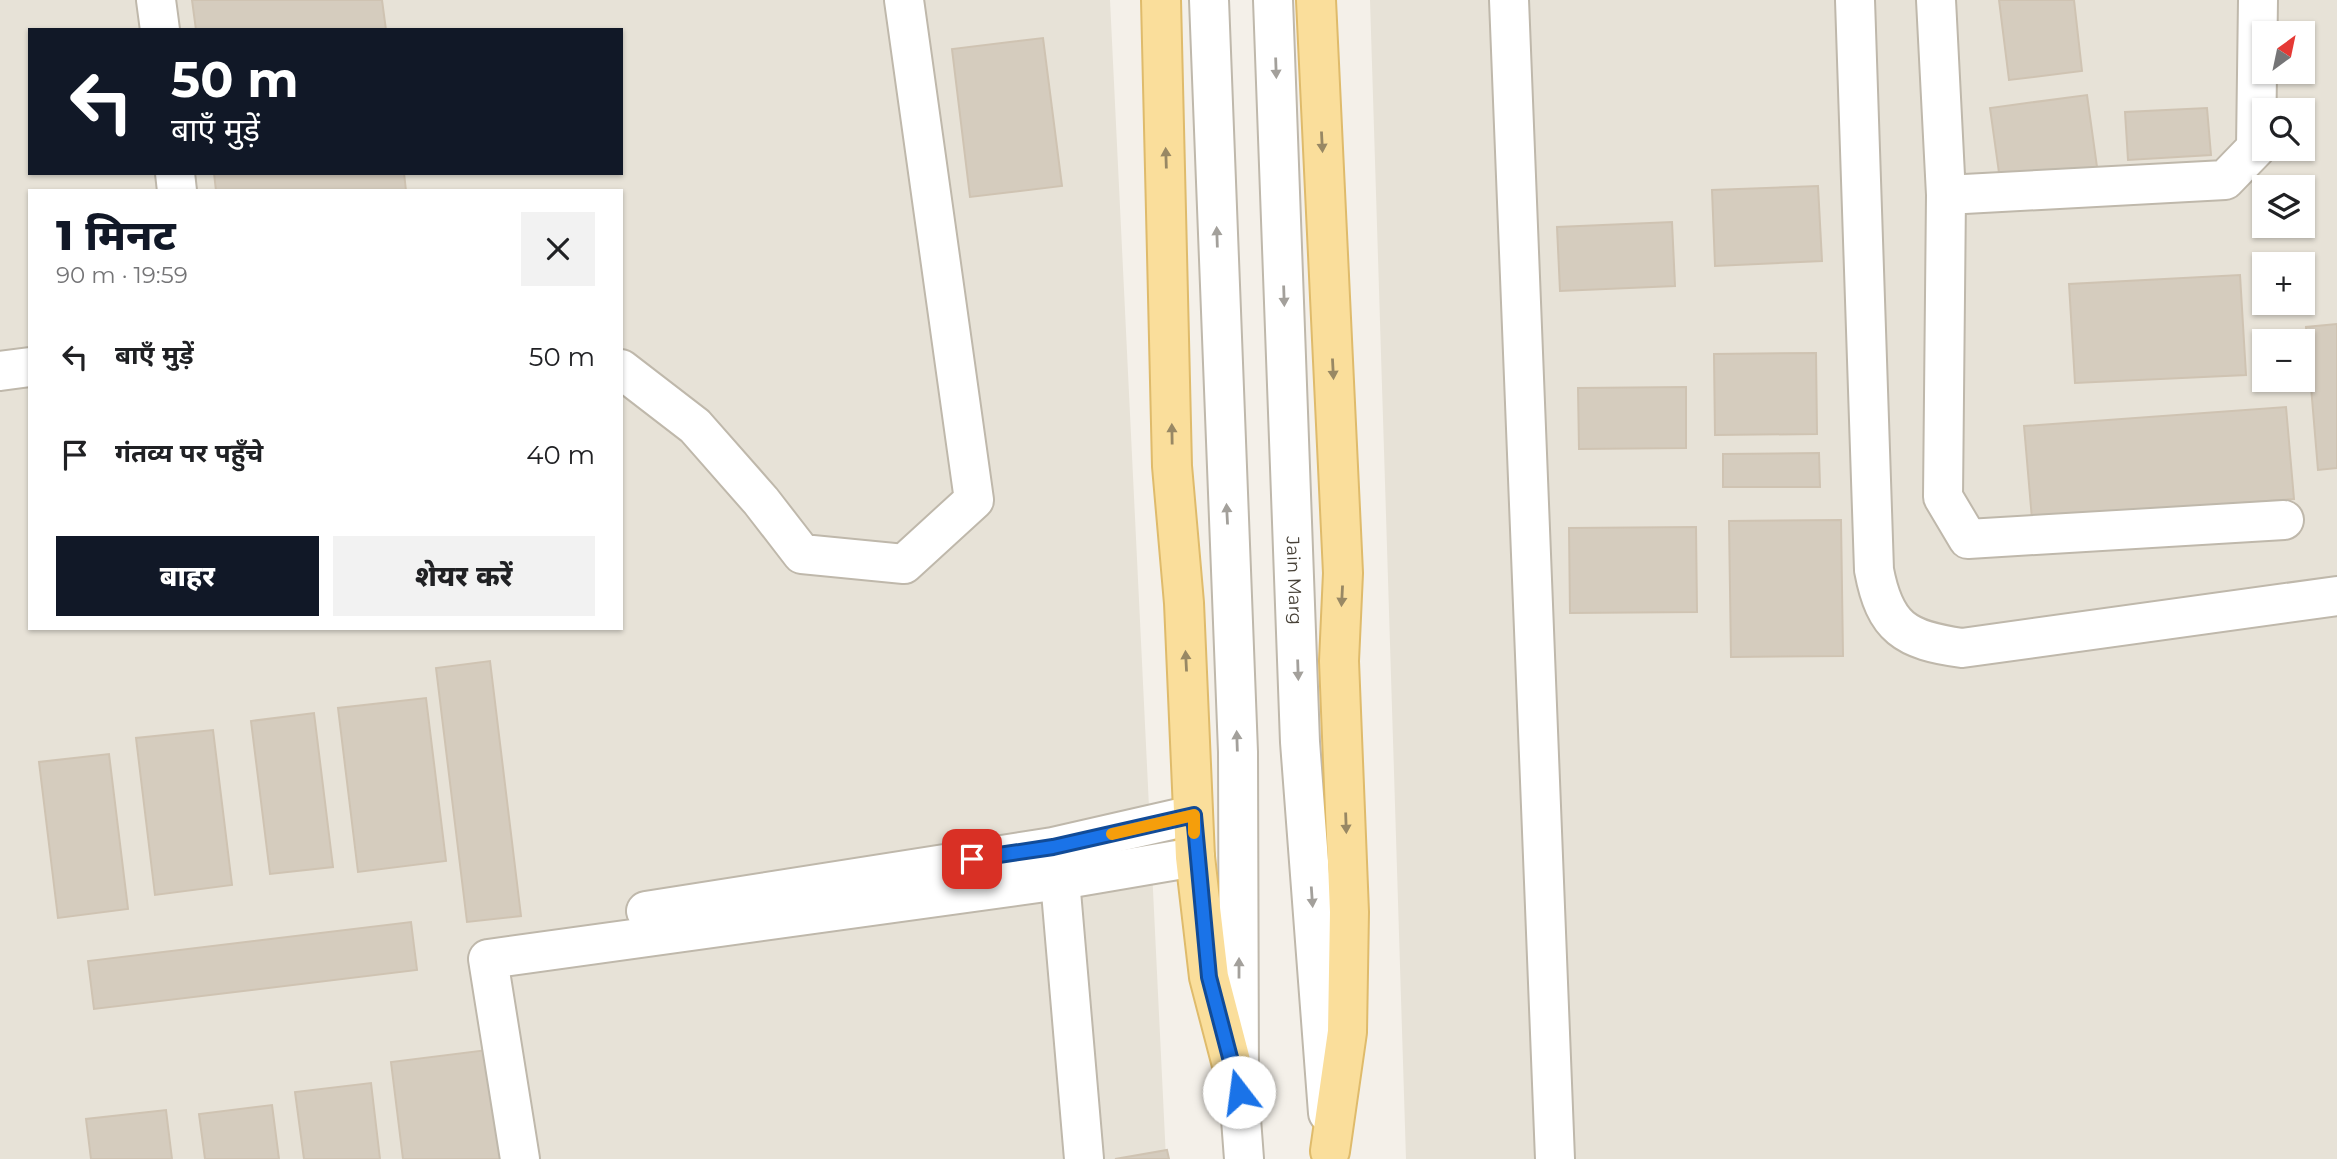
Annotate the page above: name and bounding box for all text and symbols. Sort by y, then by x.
north arrow [2252,21,2315,84]
map controls [2252,21,2315,392]
text: 50 m [171,50,299,109]
icon: left [56,56,147,147]
one-way arrow [1270,57,1281,79]
button: search [2252,98,2315,161]
text: बाएँ मुड़ें [171,110,260,149]
one-way arrow [1317,131,1328,153]
one-way arrow [1160,147,1171,169]
button: layers [2252,175,2315,238]
text: 1 मिनट [56,209,176,261]
button: close [521,212,595,286]
one-way arrow [1211,226,1223,248]
button: + [2252,252,2315,315]
text: 90 m · 19:59 [56,261,188,289]
one-way arrow [1278,285,1289,307]
button: − [2252,329,2315,392]
icon: left [56,338,94,376]
text: बाएँ मुड़ें [115,339,194,371]
text: 50 m [529,341,595,373]
one-way arrow [1328,358,1339,380]
one-way arrow [1166,423,1177,445]
icon: arrive [56,436,94,474]
text: गंतव्य पर पहुँचे [115,437,263,469]
text: 40 m [526,439,595,471]
one-way arrow [1222,502,1233,524]
street label: Jain Marg [1281,535,1307,625]
button: बाहर [56,536,319,616]
button: शेयर करें [333,536,595,616]
one-way arrow [1337,585,1348,607]
one-way arrow [1181,650,1192,672]
one-way arrow [1292,659,1303,681]
one-way arrow [1232,730,1243,752]
one-way arrow [1340,813,1351,835]
pin [942,829,1002,889]
icon: arrive [953,840,991,878]
one-way arrow [1307,886,1318,908]
one-way arrow [1234,957,1245,979]
position arrow [1202,1055,1276,1129]

